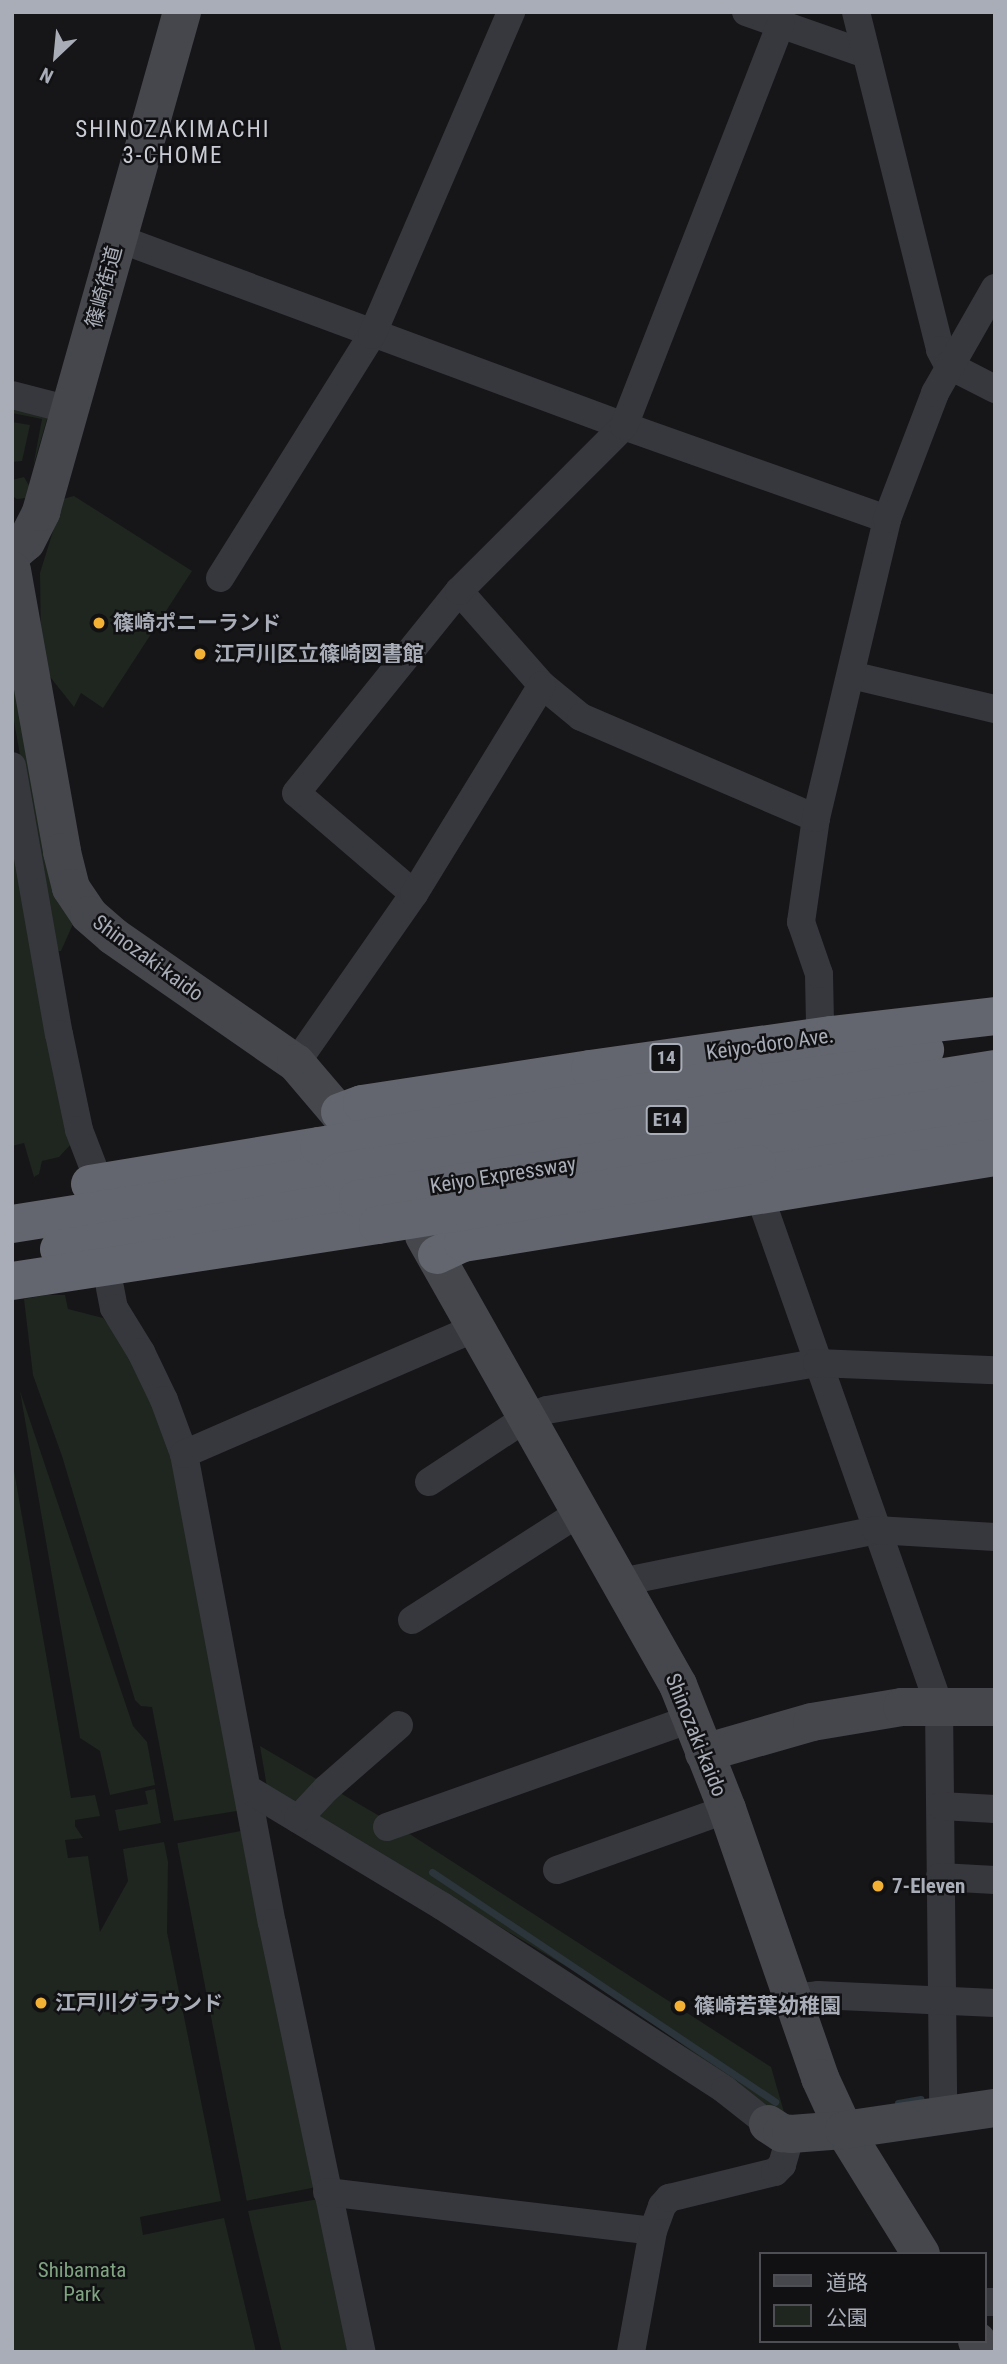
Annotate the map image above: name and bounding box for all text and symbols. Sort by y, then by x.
north arrow [21,21,91,91]
text: N [36,62,57,88]
district label: SHINOZAKIMACHI 3-CHOME [77,116,269,170]
street label: 篠崎街道 [81,243,127,331]
place label: 篠崎ポニーランド [113,610,281,636]
marker: 篠崎ポニーランド [91,615,107,631]
place label: 江戸川区立篠崎図書館 [214,641,424,667]
marker: 江戸川区立篠崎図書館 [192,646,208,662]
street label: Shinozaki-kaido [88,909,208,1007]
street label: Keiyo-doro Ave. [705,1023,835,1065]
road number: 14 [648,1042,684,1074]
road number: E14 [644,1104,690,1136]
street label: Keiyo Expressway [428,1151,578,1199]
street label: Shinozaki-kaido [660,1670,732,1800]
place label: 7-Eleven [892,1873,965,1899]
marker: 7-Eleven [870,1878,886,1894]
place label: 江戸川グラウンド [55,1990,223,2016]
place label: 篠崎若葉幼稚園 [694,1993,841,2019]
marker: 江戸川グラウンド [33,1995,49,2011]
marker: 篠崎若葉幼稚園 [672,1998,688,2014]
legend [758,2252,986,2343]
park label: Shibamata Park [38,2257,126,2307]
text: 道路 [826,2271,868,2295]
text: 公園 [826,2306,868,2330]

